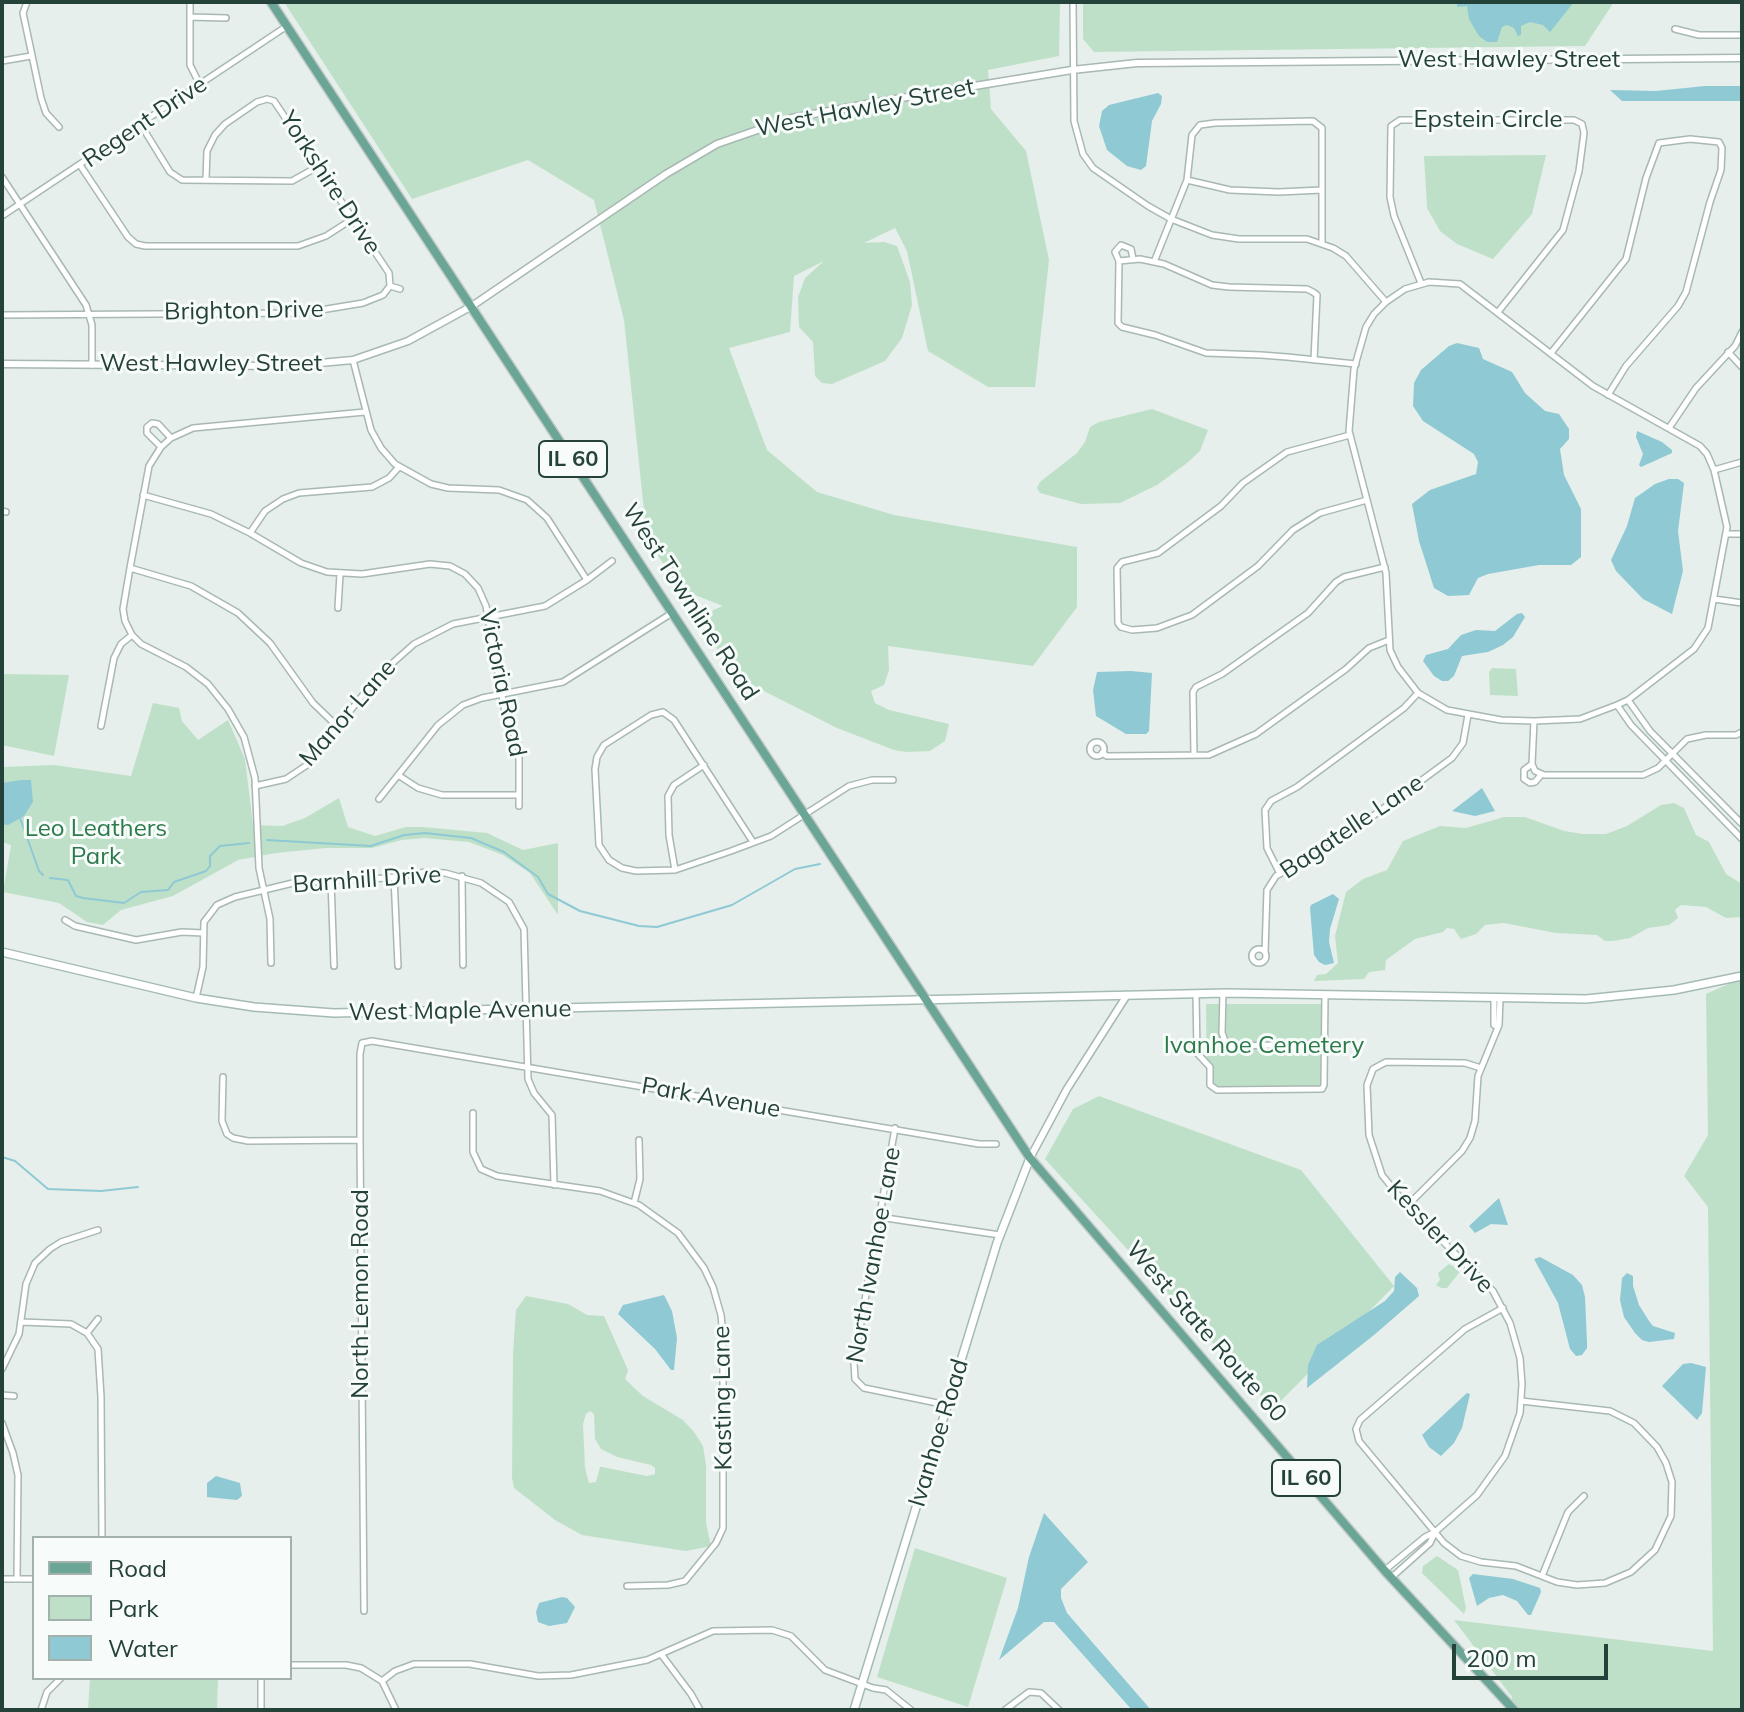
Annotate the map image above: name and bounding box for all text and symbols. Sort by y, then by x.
street label: West Hawley Street [1398,46,1620,74]
street label: Regent Drive [77,70,213,174]
street label: West Hawley Street [753,73,977,143]
street label: Yorkshire Drive [273,106,387,260]
street label: Epstein Circle [1413,106,1563,134]
street label: Brighton Drive [164,295,324,327]
street label: West Hawley Street [100,350,322,378]
road number: IL 60 [539,441,607,477]
street label: West Townline Road [615,498,765,706]
street label: Victoria Road [472,607,532,759]
street label: Manor Lane [294,654,402,772]
street label: Bagatelle Lane [1275,769,1429,885]
park label: Leo Leathers Park [25,815,167,871]
street label: Barnhill Drive [292,860,442,900]
street label: West Maple Avenue [348,995,572,1027]
park label: Ivanhoe Cemetery [1164,1032,1364,1060]
street label: Park Avenue [639,1072,783,1124]
street label: North Ivanhoe Lane [841,1145,907,1365]
street label: Kessler Drive [1381,1175,1499,1299]
street label: North Lemon Road [347,1189,375,1399]
street label: West State Route 60 [1120,1236,1292,1428]
street label: Kasting Lane [707,1325,739,1471]
street label: Ivanhoe Road [903,1356,975,1510]
road number: IL 60 [1272,1460,1340,1496]
legend [32,1536,292,1680]
text: Road [108,1553,167,1583]
text: Park [108,1593,159,1623]
scale bar [1456,1628,1612,1678]
text: Water [108,1633,178,1663]
text: 200 m [1466,1643,1537,1673]

